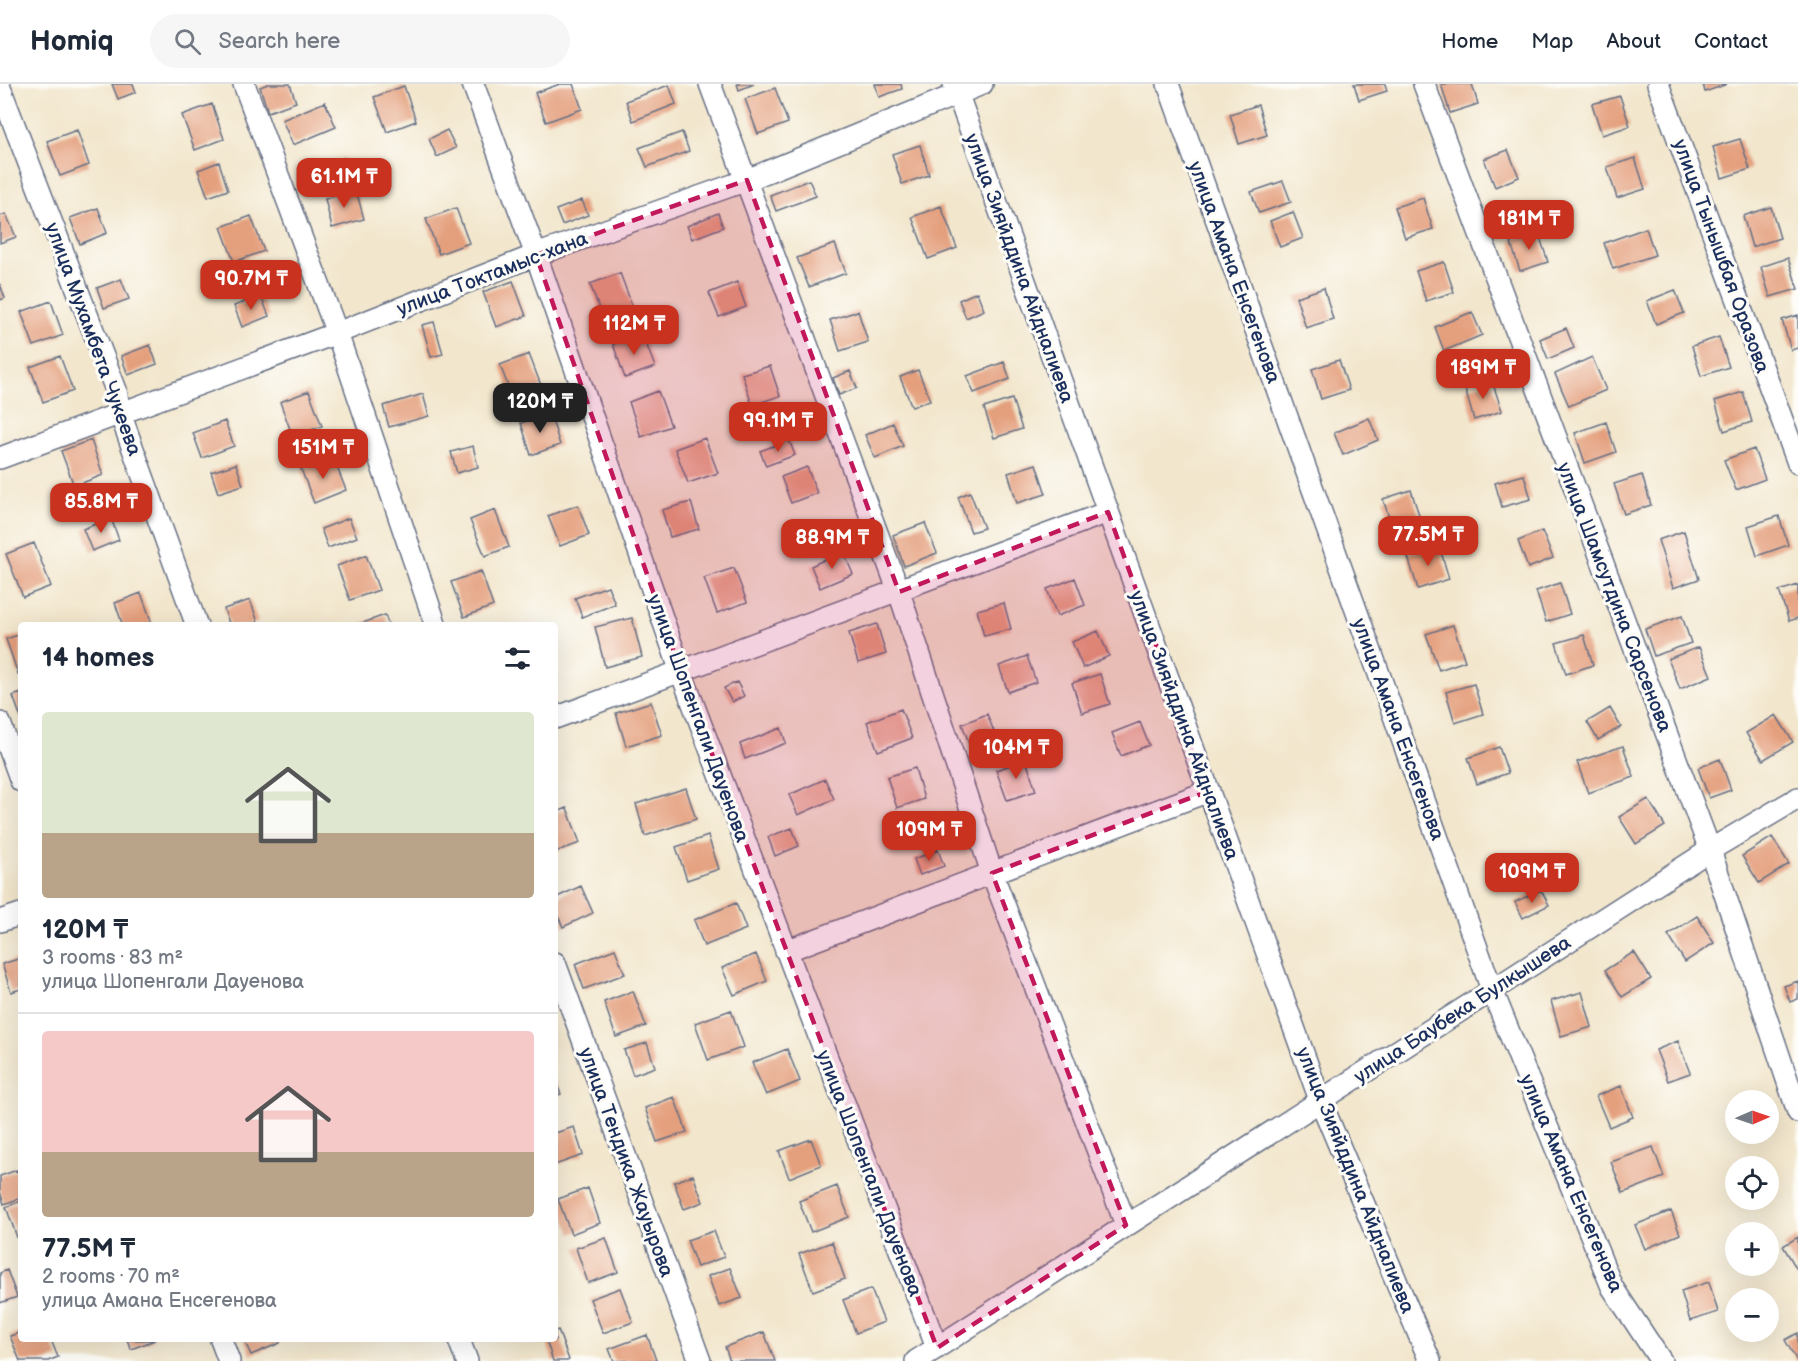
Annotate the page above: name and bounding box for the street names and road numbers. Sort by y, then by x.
street label: улица Зияйддина Айдналиева [959,130,1079,406]
street label: улица Тынышбая Оразова [1668,136,1775,377]
street label: улица Амана Енсегенова [1183,158,1286,387]
street label: улица Мухамбета Чукеева [40,219,147,459]
street label: улица Токтамыс-хана [393,226,591,321]
street label: улица Шамсутдина Сарсенова [1551,459,1677,736]
street label: улица Зияйддина Айдналиева [1124,587,1244,863]
street label: улица Шопенгали Дауенова [642,591,754,846]
street label: улица Амана Енсегенова [1347,615,1450,844]
street label: улица Баубека Булкышева [1350,931,1576,1089]
street label: улица Тендика Жауырова [573,1044,679,1281]
street label: улица Зияйддина Айдналиева [1291,1044,1420,1317]
street label: улица Шопенгали Дауенова [811,1047,927,1300]
street label: улица Амана Енсегенова [1514,1071,1628,1296]

